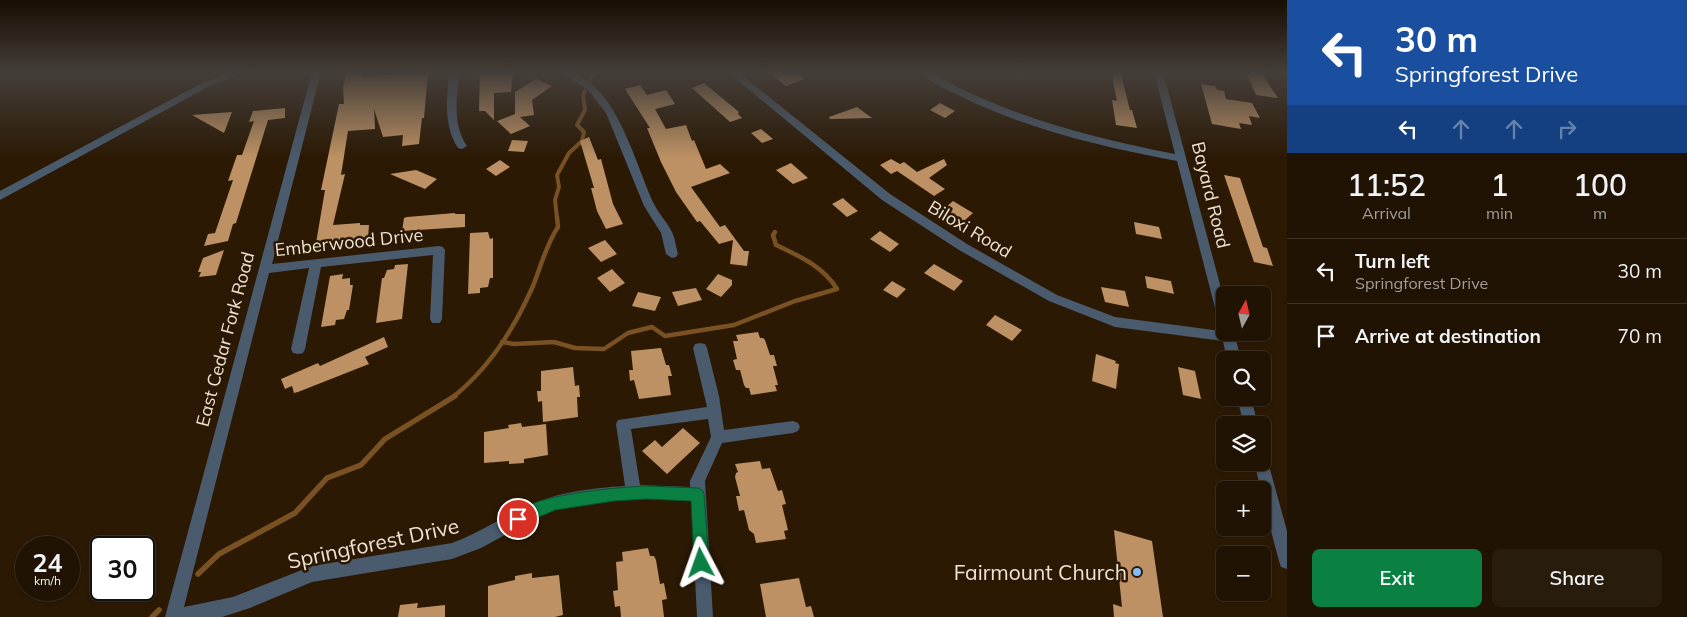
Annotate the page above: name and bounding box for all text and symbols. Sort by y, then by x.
text: 30 m [1395,17,1478,61]
icon: left [1312,20,1377,85]
text: Springforest Drive [1395,60,1578,88]
icon: left [1394,115,1422,143]
icon: ahead [1447,115,1475,143]
icon: ahead [1500,115,1528,143]
icon: right [1553,115,1581,143]
street label: Bayard Road [1187,139,1235,251]
text: 11:52 [1347,166,1426,204]
text: 1 [1491,166,1509,204]
text: 100 [1573,166,1627,204]
street label: Biloxi Road [924,195,1016,263]
text: Arrival [1362,203,1411,223]
text: min [1486,203,1513,223]
text: m [1593,203,1607,223]
street label: Emberwood Drive [274,223,424,261]
street label: East Cedar Fork Road [191,249,259,429]
text: Turn left [1355,249,1430,273]
icon: left [1312,257,1340,285]
text: 30 m [1618,259,1662,283]
text: Springforest Drive [1355,273,1488,293]
north arrow [1216,286,1271,341]
map controls [1216,286,1271,601]
icon: arrive [1312,322,1340,350]
text: Arrive at destination [1355,324,1541,348]
text: 70 m [1618,324,1662,348]
button: search [1216,351,1271,406]
button: layers [1216,416,1271,471]
button: + [1216,481,1271,536]
pin [497,498,539,540]
icon: arrive [504,505,532,533]
street label: Springforest Drive [285,512,461,574]
speed limit sign: 30 [90,536,155,601]
position arrow [674,536,726,588]
button: − [1216,546,1271,601]
text: 24 [32,547,63,578]
button: Exit [1312,549,1482,607]
button: Share [1492,549,1662,607]
place label: Fairmount Church [954,559,1127,585]
marker: Fairmount Church [1131,566,1143,578]
text: km/h [34,573,61,588]

